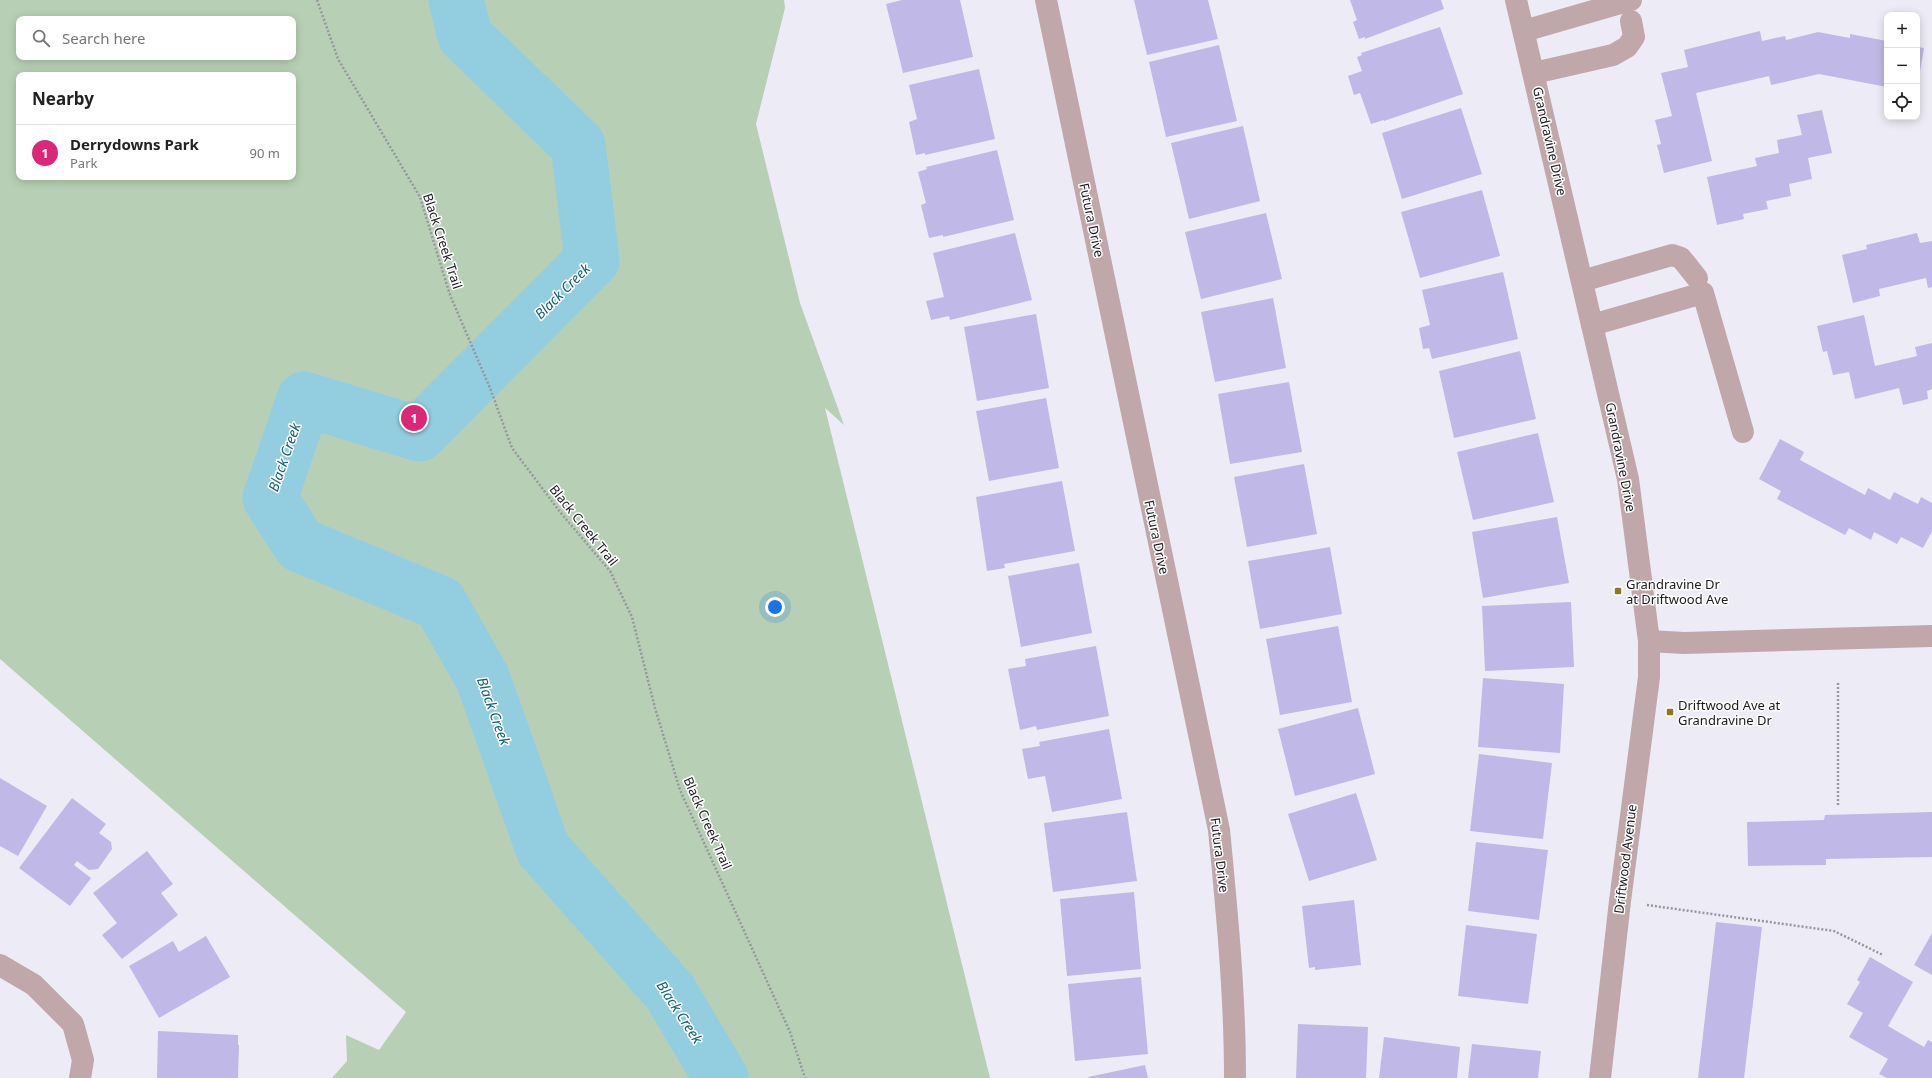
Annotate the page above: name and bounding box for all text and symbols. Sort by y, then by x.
map controls [1884,12,1920,120]
button: + [1884,12,1920,48]
search box [16,16,296,60]
icon: search [30,27,52,49]
text: Search here [62,28,145,48]
button: − [1884,48,1920,84]
button: locate [1884,84,1920,120]
street label: Grandravine Drive [1529,85,1571,197]
text: Nearby [32,87,94,110]
text: Derrydowns Park [70,134,199,154]
text: 1 [41,144,49,162]
text: 90 m [250,144,280,162]
text: Park [70,154,97,172]
street label: Futura Drive [1075,181,1109,259]
street label: Black Creek Trail [419,191,467,291]
water label: Black Creek [530,258,595,323]
street label: Grandravine Drive [1602,401,1640,513]
pin: 1 [401,403,427,433]
water label: Black Creek [263,419,305,494]
street label: Black Creek Trail [546,481,622,569]
street label: Futura Drive [1140,498,1174,576]
place label: Grandravine Dr at Driftwood Ave [1626,575,1728,608]
marker: Grandravine Dr at Driftwood Ave [1613,586,1623,596]
your location [765,597,785,617]
water label: Black Creek [473,674,515,749]
place label: Driftwood Ave at Grandravine Dr [1678,696,1781,729]
marker: Driftwood Ave at Grandravine Dr [1665,707,1675,717]
street label: Black Creek Trail [680,774,736,872]
street label: Driftwood Avenue [1609,803,1641,915]
street label: Futura Drive [1206,816,1234,894]
water label: Black Creek [653,977,708,1048]

